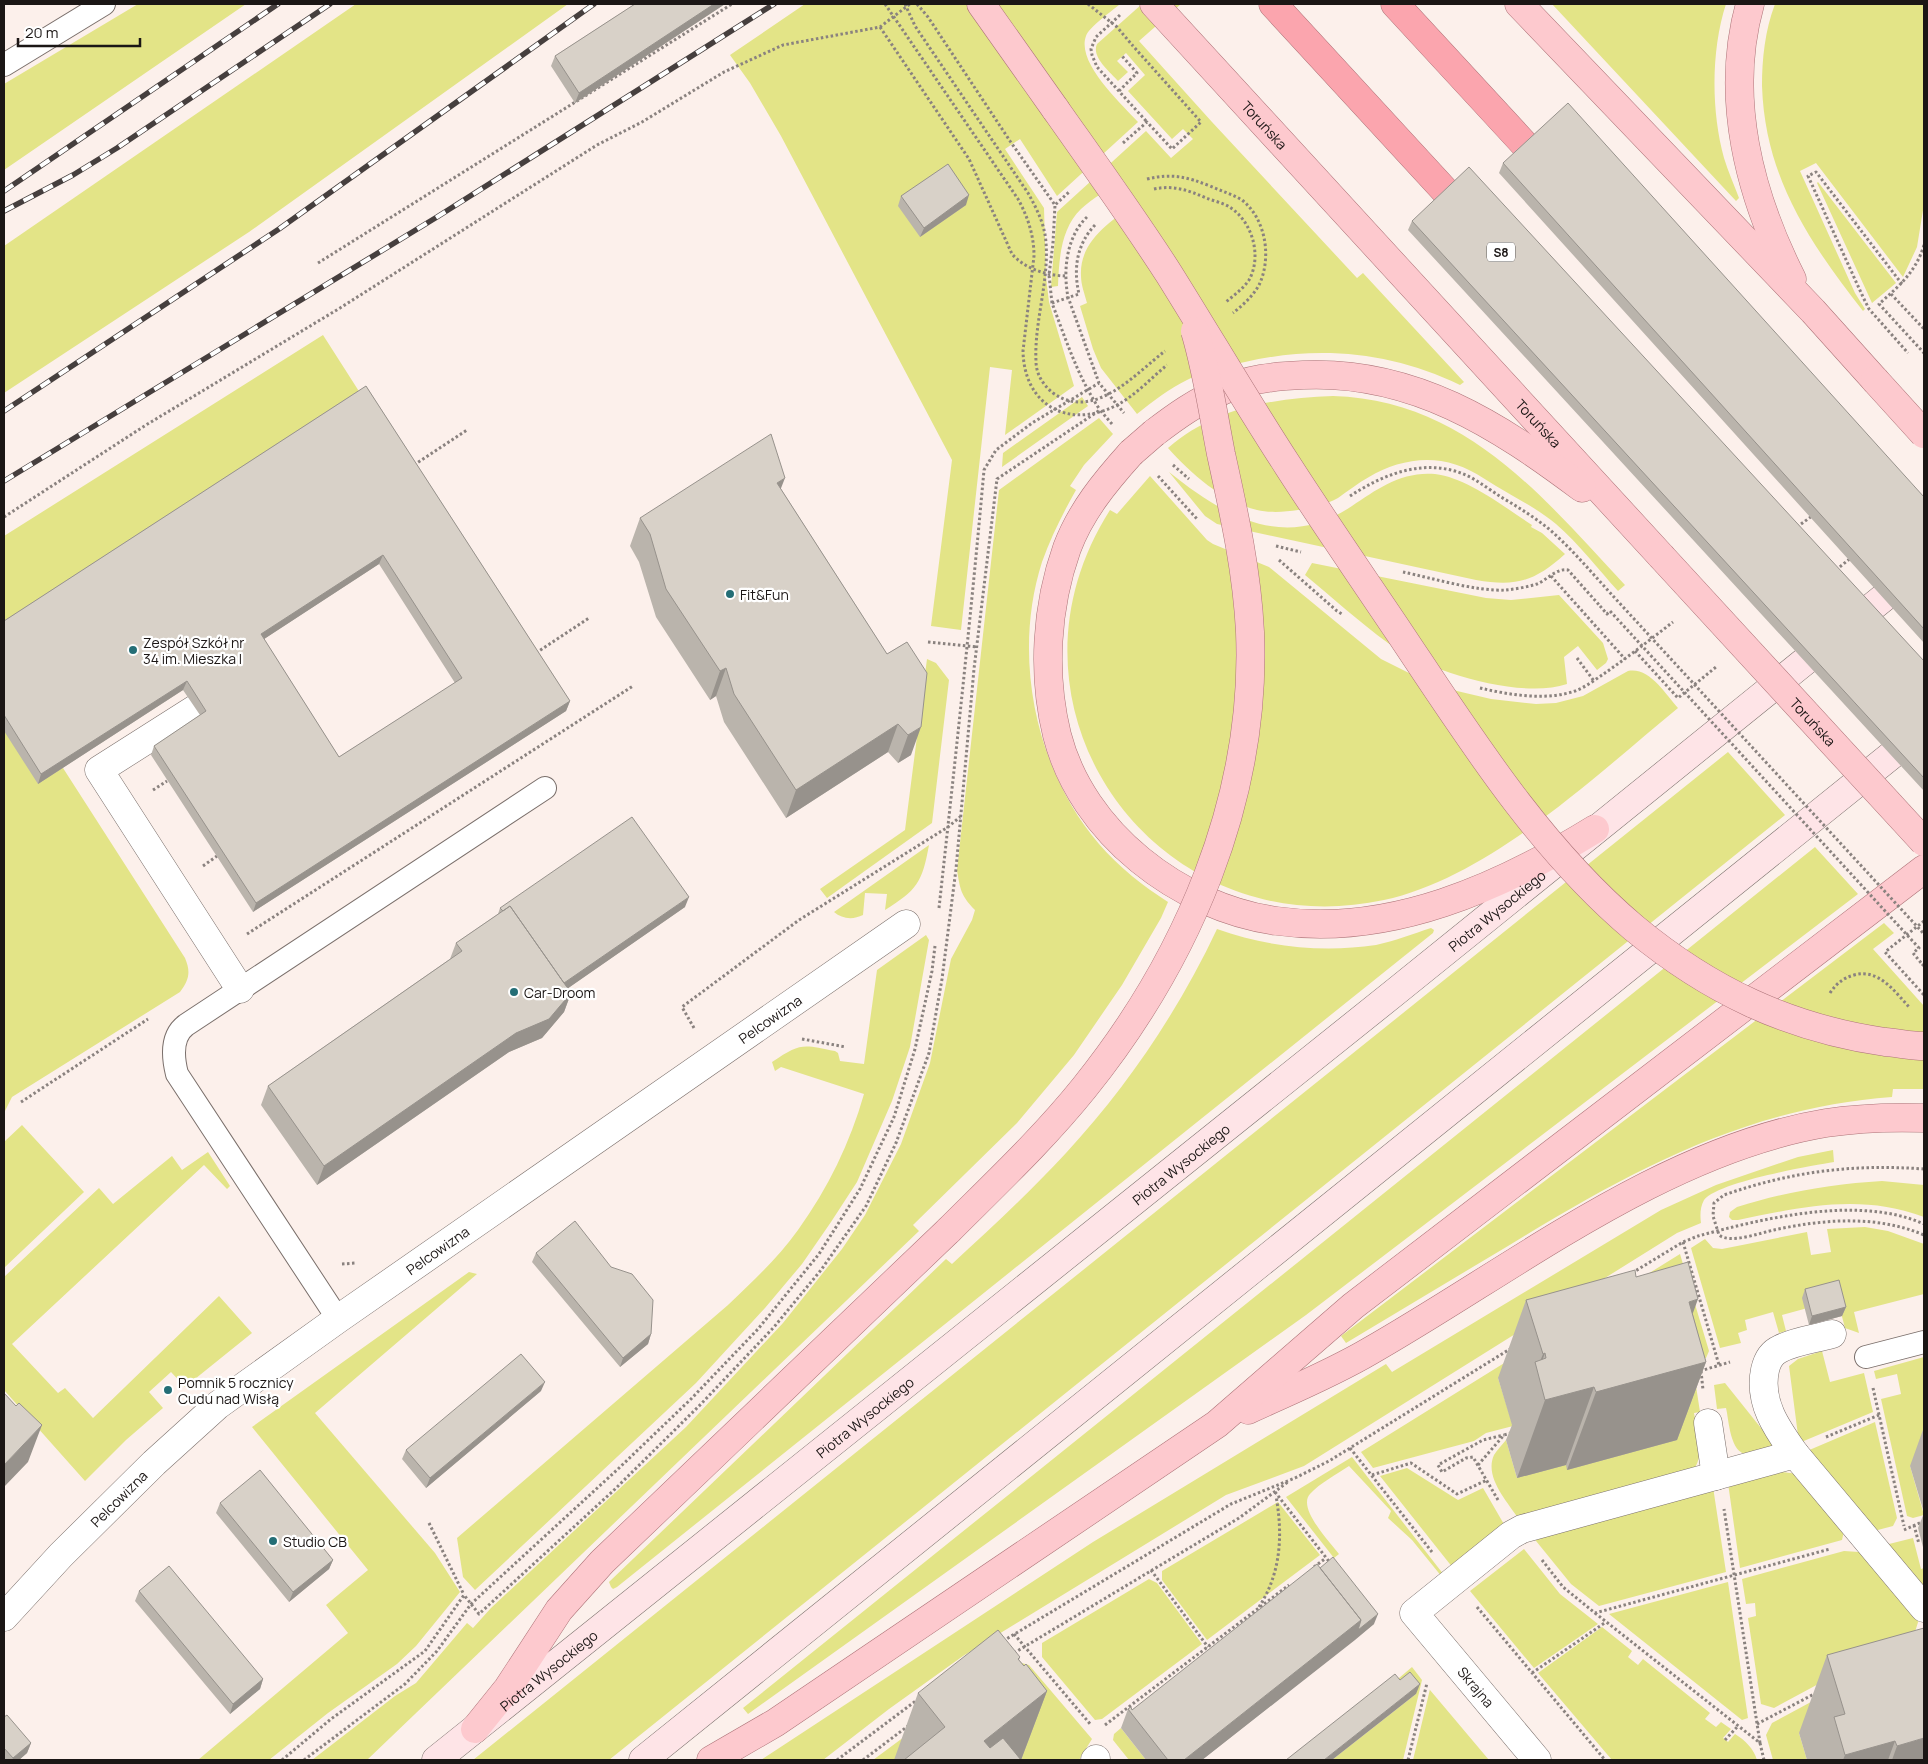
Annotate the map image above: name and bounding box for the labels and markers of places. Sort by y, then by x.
place label: Fit&Fun [740,585,789,604]
marker: Fit&Fun [724,588,736,600]
place label: Zespół Szkół nr 34 im. Mieszka I [143,633,244,668]
marker: Zespół Szkół nr 34 im. Mieszka I [127,644,139,656]
place label: Car-Droom [524,983,596,1002]
marker: Car-Droom [508,986,520,998]
place label: Pomnik 5 rocznicy Cudu nad Wisłą [178,1373,294,1408]
marker: Pomnik 5 rocznicy Cudu nad Wisłą [162,1384,174,1396]
place label: Studio CB [283,1532,347,1551]
marker: Studio CB [267,1535,279,1547]

